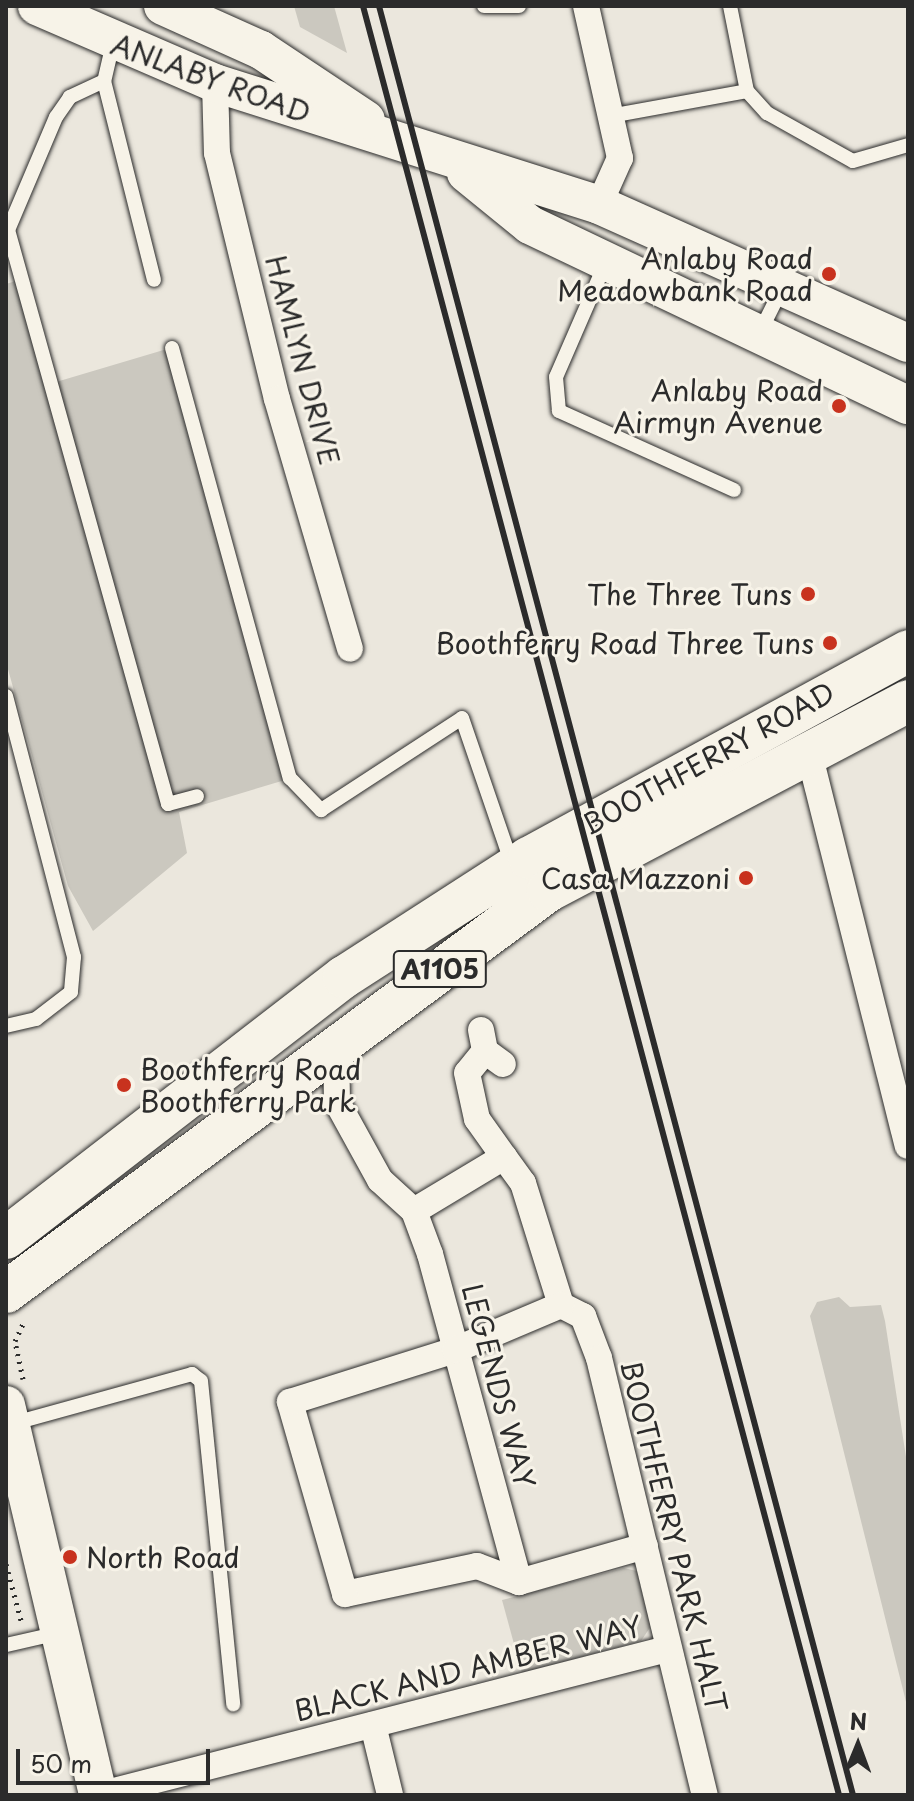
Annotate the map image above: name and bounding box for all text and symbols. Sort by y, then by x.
street label: ANLABY ROAD [107,26,315,130]
place label: Anlaby Road Meadowbank Road [555,241,813,307]
street label: HAMLYN DRIVE [259,250,347,470]
marker: Anlaby Road Meadowbank Road [820,265,838,283]
place label: Anlaby Road Airmyn Avenue [616,373,823,439]
marker: Anlaby Road Airmyn Avenue [830,397,848,415]
place label: The Three Tuns [584,577,792,611]
marker: The Three Tuns [799,585,817,603]
place label: Boothferry Road Three Tuns [433,626,814,660]
marker: Boothferry Road Three Tuns [821,634,839,652]
street label: BOOTHFERRY ROAD [575,674,841,842]
place label: Casa Mazzoni [542,861,730,895]
marker: Casa Mazzoni [737,869,755,887]
road number: A1105 [392,947,488,991]
place label: Boothferry Road Boothferry Park [140,1052,362,1118]
marker: Boothferry Road Boothferry Park [115,1076,133,1094]
street label: LEGENDS WAY [456,1280,542,1492]
street label: BOOTHFERRY PARK HALT [614,1356,734,1716]
place label: North Road [86,1540,241,1574]
marker: North Road [61,1548,79,1566]
street label: BLACK AND AMBER WAY [289,1608,647,1728]
text: N [849,1704,867,1737]
north arrow [818,1705,898,1785]
scale bar [20,1733,214,1783]
text: 50 m [30,1745,92,1781]

